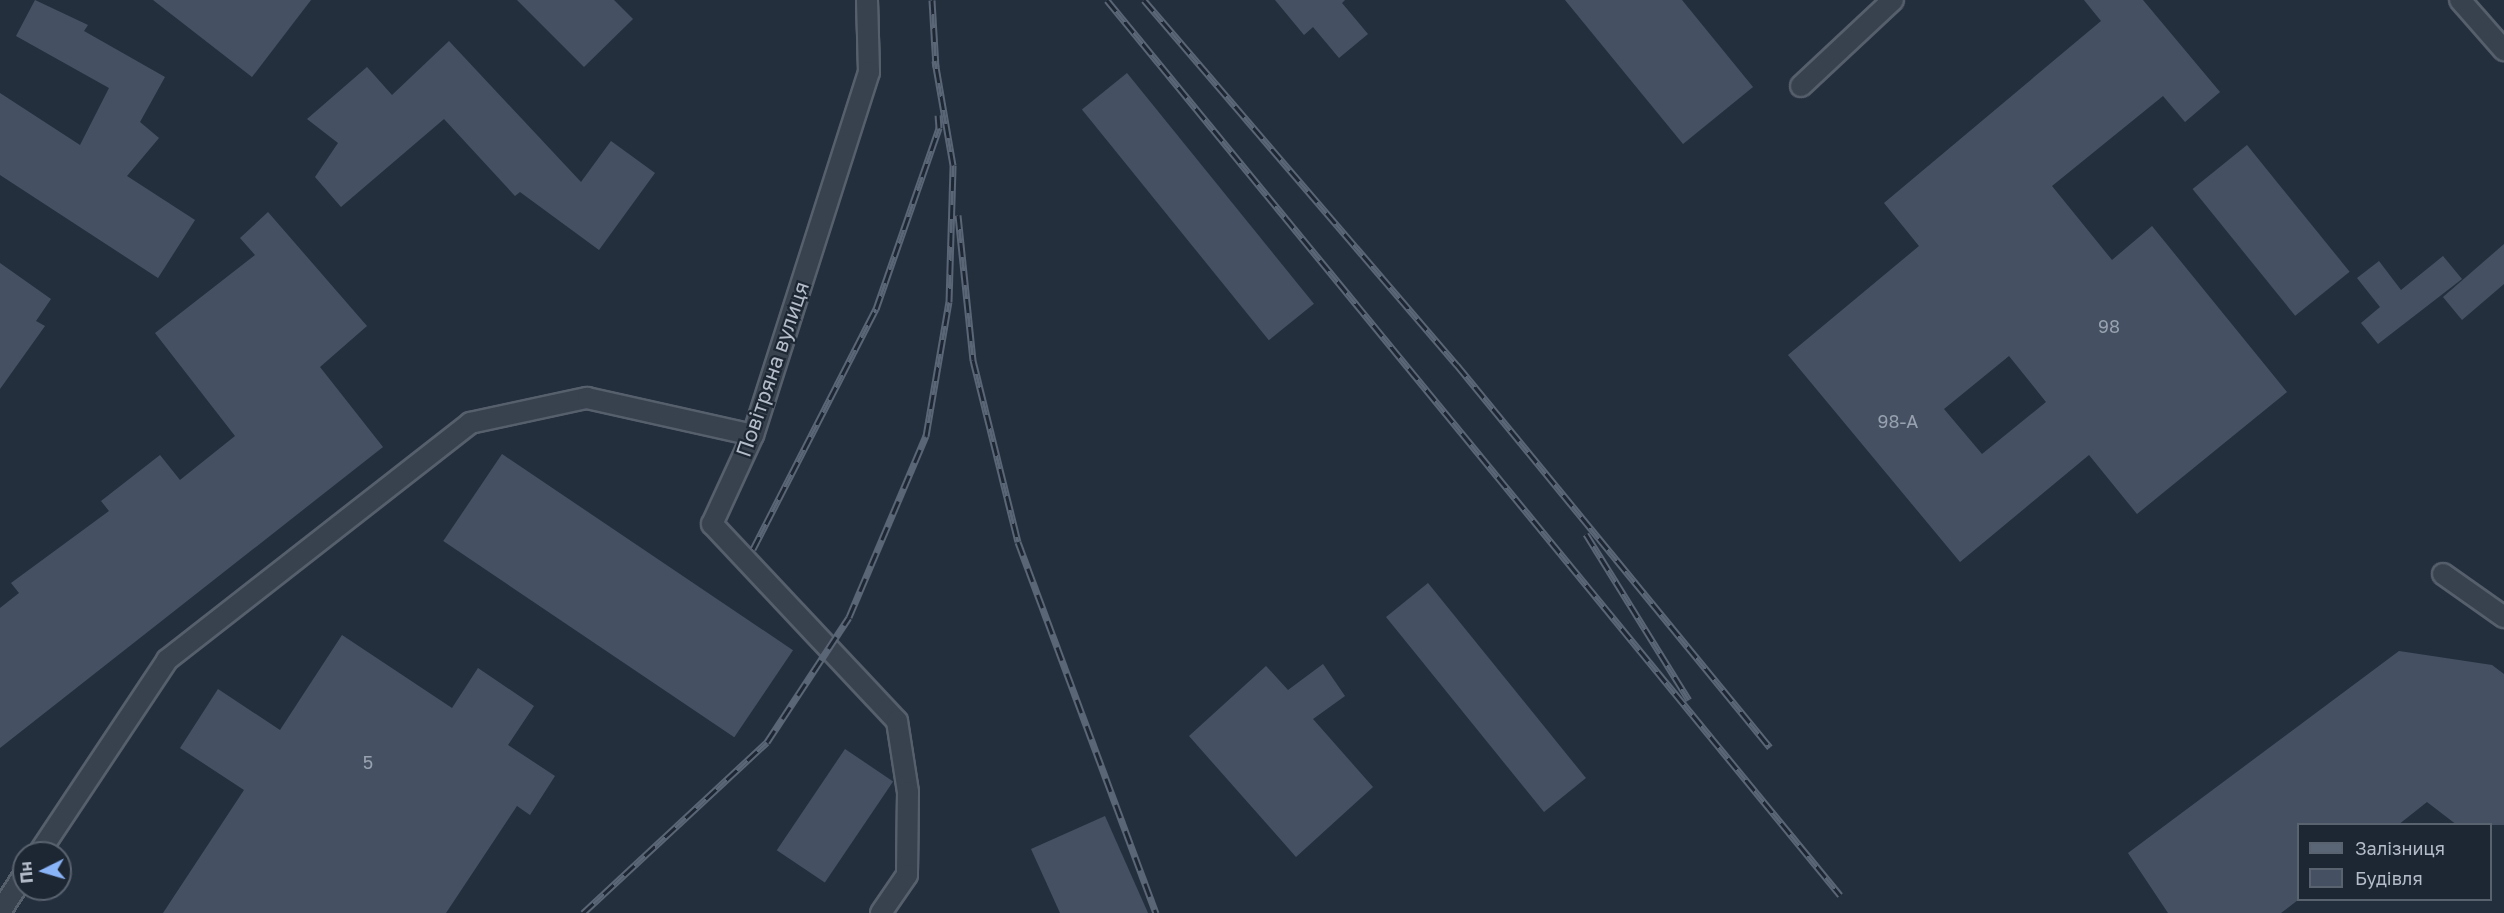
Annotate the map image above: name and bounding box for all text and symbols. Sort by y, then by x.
street label: Повітряна вулиця [730,278,814,460]
house number: 98 [2098,315,2120,337]
house number: 98-А [1878,410,1918,432]
house number: 5 [363,751,373,773]
legend [2297,823,2492,901]
text: Залізниця [2355,837,2445,859]
north arrow [12,841,72,901]
text: Пн [15,861,37,884]
text: Будівля [2355,867,2423,889]

